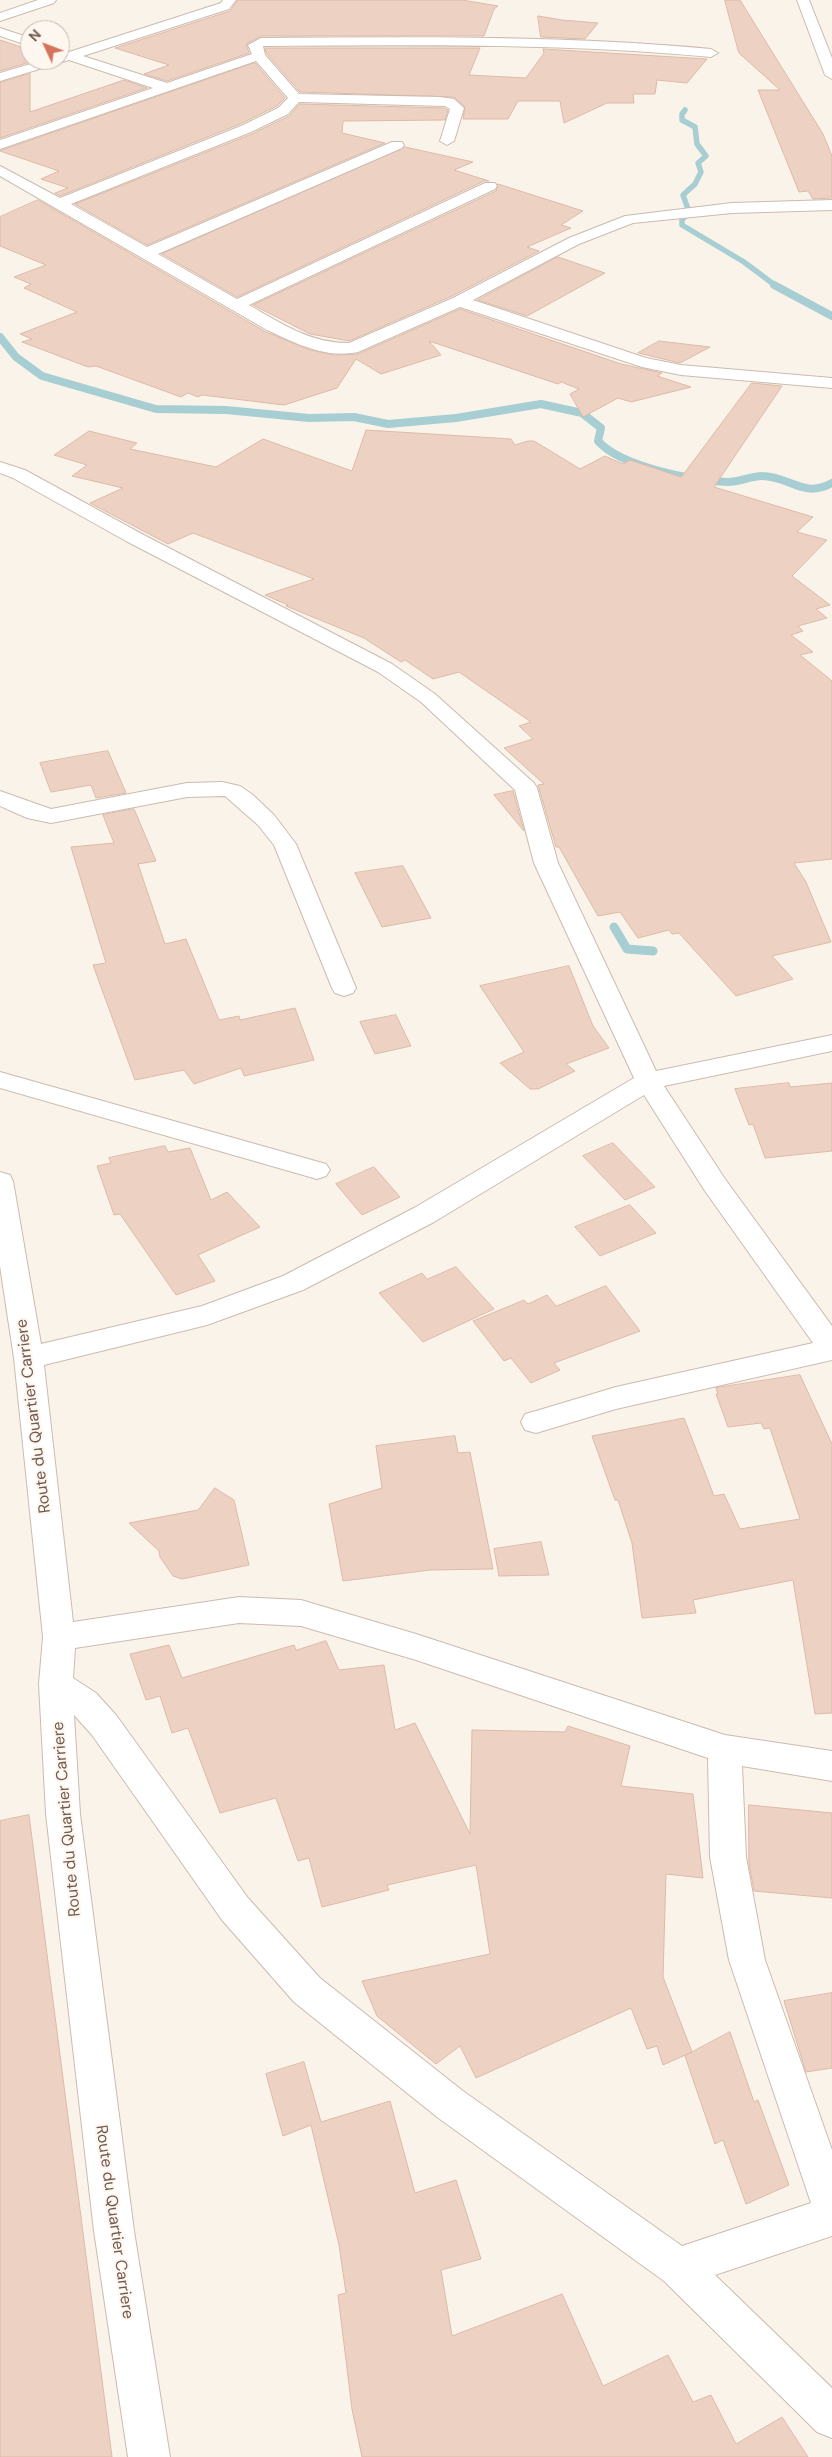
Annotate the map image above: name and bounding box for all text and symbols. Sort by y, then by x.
north arrow [20,20,70,70]
text: N [25,26,45,45]
street label: Route du Quartier Carriere [13,1318,55,1514]
street label: Route du Quartier Carriere [49,1721,85,1917]
street label: Route du Quartier Carriere [91,2124,137,2320]

